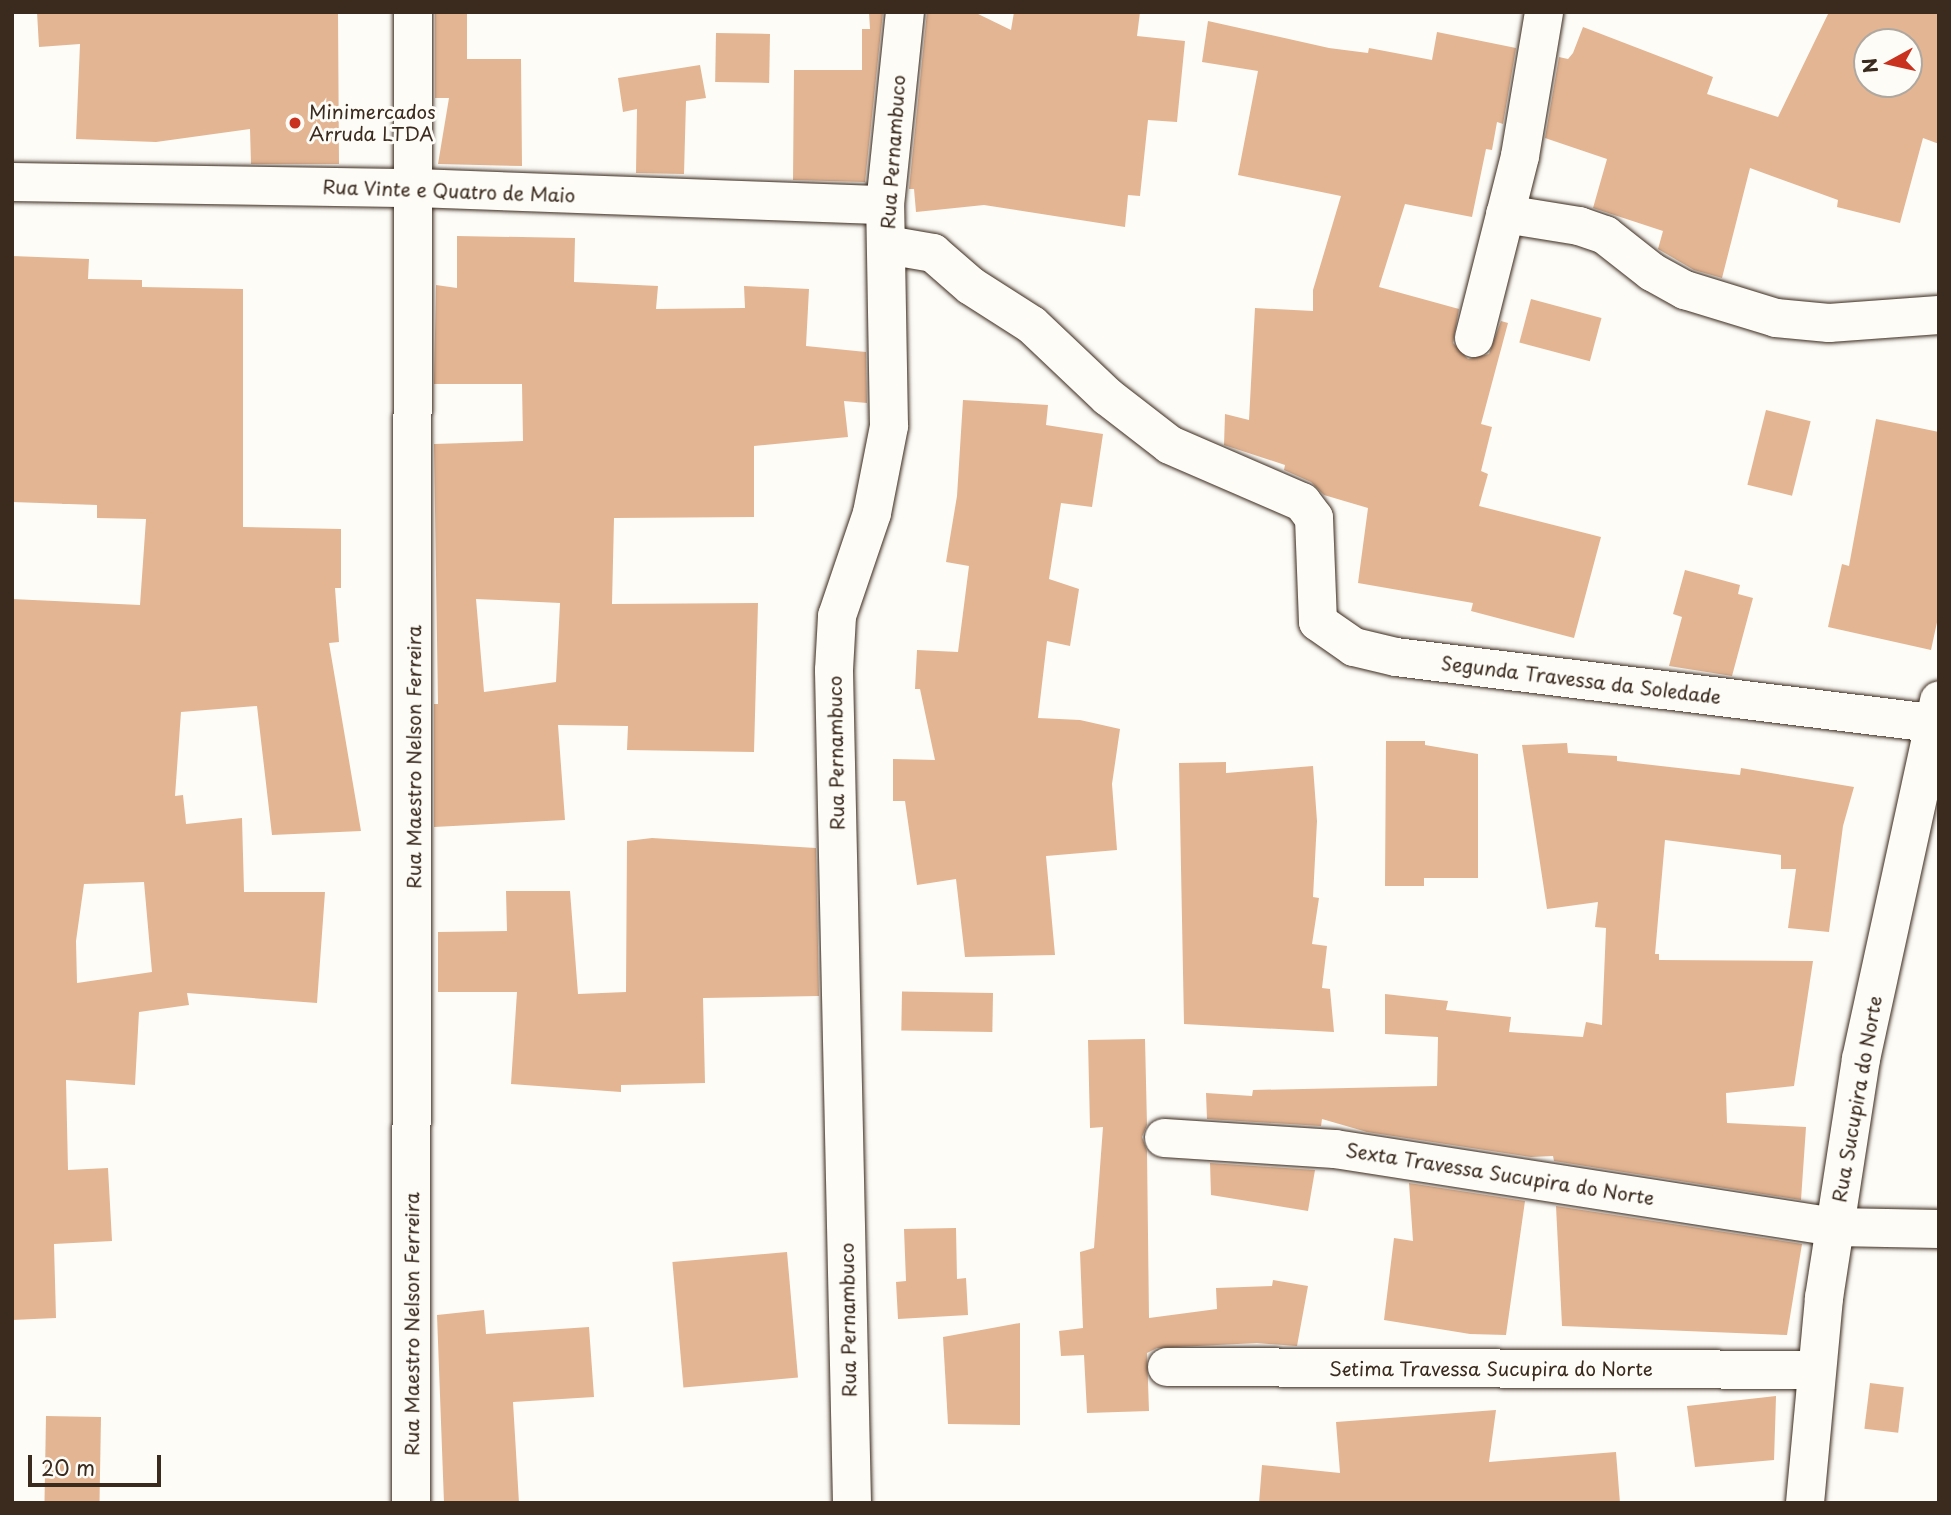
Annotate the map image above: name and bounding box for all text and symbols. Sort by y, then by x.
north arrow [1853,28,1923,98]
text: N [1854,56,1884,75]
street label: Rua Pernambuco [876,73,910,231]
place label: Minimercados Arruda LTDA [309,101,436,145]
marker: Minimercados Arruda LTDA [287,115,303,131]
street label: Rua Vinte e Quatro de Maio [321,175,577,207]
street label: Rua Maestro Nelson Ferreira [403,625,425,889]
street label: Segunda Travessa da Soledade [1440,652,1722,708]
street label: Rua Pernambuco [823,674,849,832]
street label: Rua Sucupira do Norte [1827,993,1887,1205]
street label: Sexta Travessa Sucupira do Norte [1344,1138,1656,1210]
street label: Rua Maestro Nelson Ferreira [401,1192,423,1456]
street label: Rua Pernambuco [835,1241,861,1399]
street label: Setima Travessa Sucupira do Norte [1328,1358,1654,1380]
scale bar [32,1442,164,1486]
text: 20 m [41,1451,95,1483]

